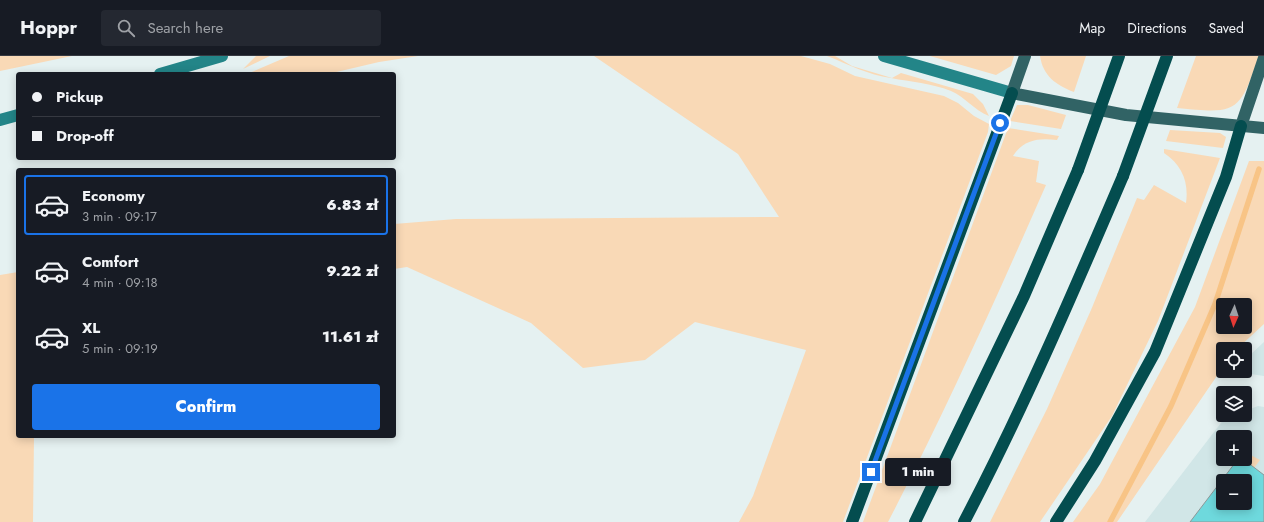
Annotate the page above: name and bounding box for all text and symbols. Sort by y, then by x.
search box [101,10,381,46]
text: Hoppr [20,14,77,41]
icon: search [115,17,137,39]
text: Search here [147,17,223,39]
text: Map [1079,18,1105,38]
text: Directions [1127,18,1187,38]
text: Saved [1209,18,1244,38]
text: Pickup [56,86,103,108]
route start [991,114,1009,132]
text: Drop-off [56,125,114,147]
text: Economy [82,185,145,207]
icon: car [34,187,70,223]
text: 6.83 zł [326,194,378,216]
text: 3 min · 09:17 [82,207,157,226]
text: Comfort [82,251,139,273]
icon: car [34,253,70,289]
text: 9.22 zł [326,260,378,282]
text: 4 min · 09:18 [82,273,158,292]
north arrow [1216,298,1252,334]
map controls [1216,298,1252,510]
text: XL [82,317,100,339]
icon: car [34,319,70,355]
text: 11.61 zł [322,326,378,348]
text: 5 min · 09:19 [82,339,158,358]
button: locate [1216,342,1252,378]
button: Confirm [32,384,380,430]
button: layers [1216,386,1252,422]
button: + [1216,430,1252,466]
callout: 1 min [885,458,951,486]
text: 1 min [902,462,934,481]
route end [862,463,880,481]
button: − [1216,474,1252,510]

